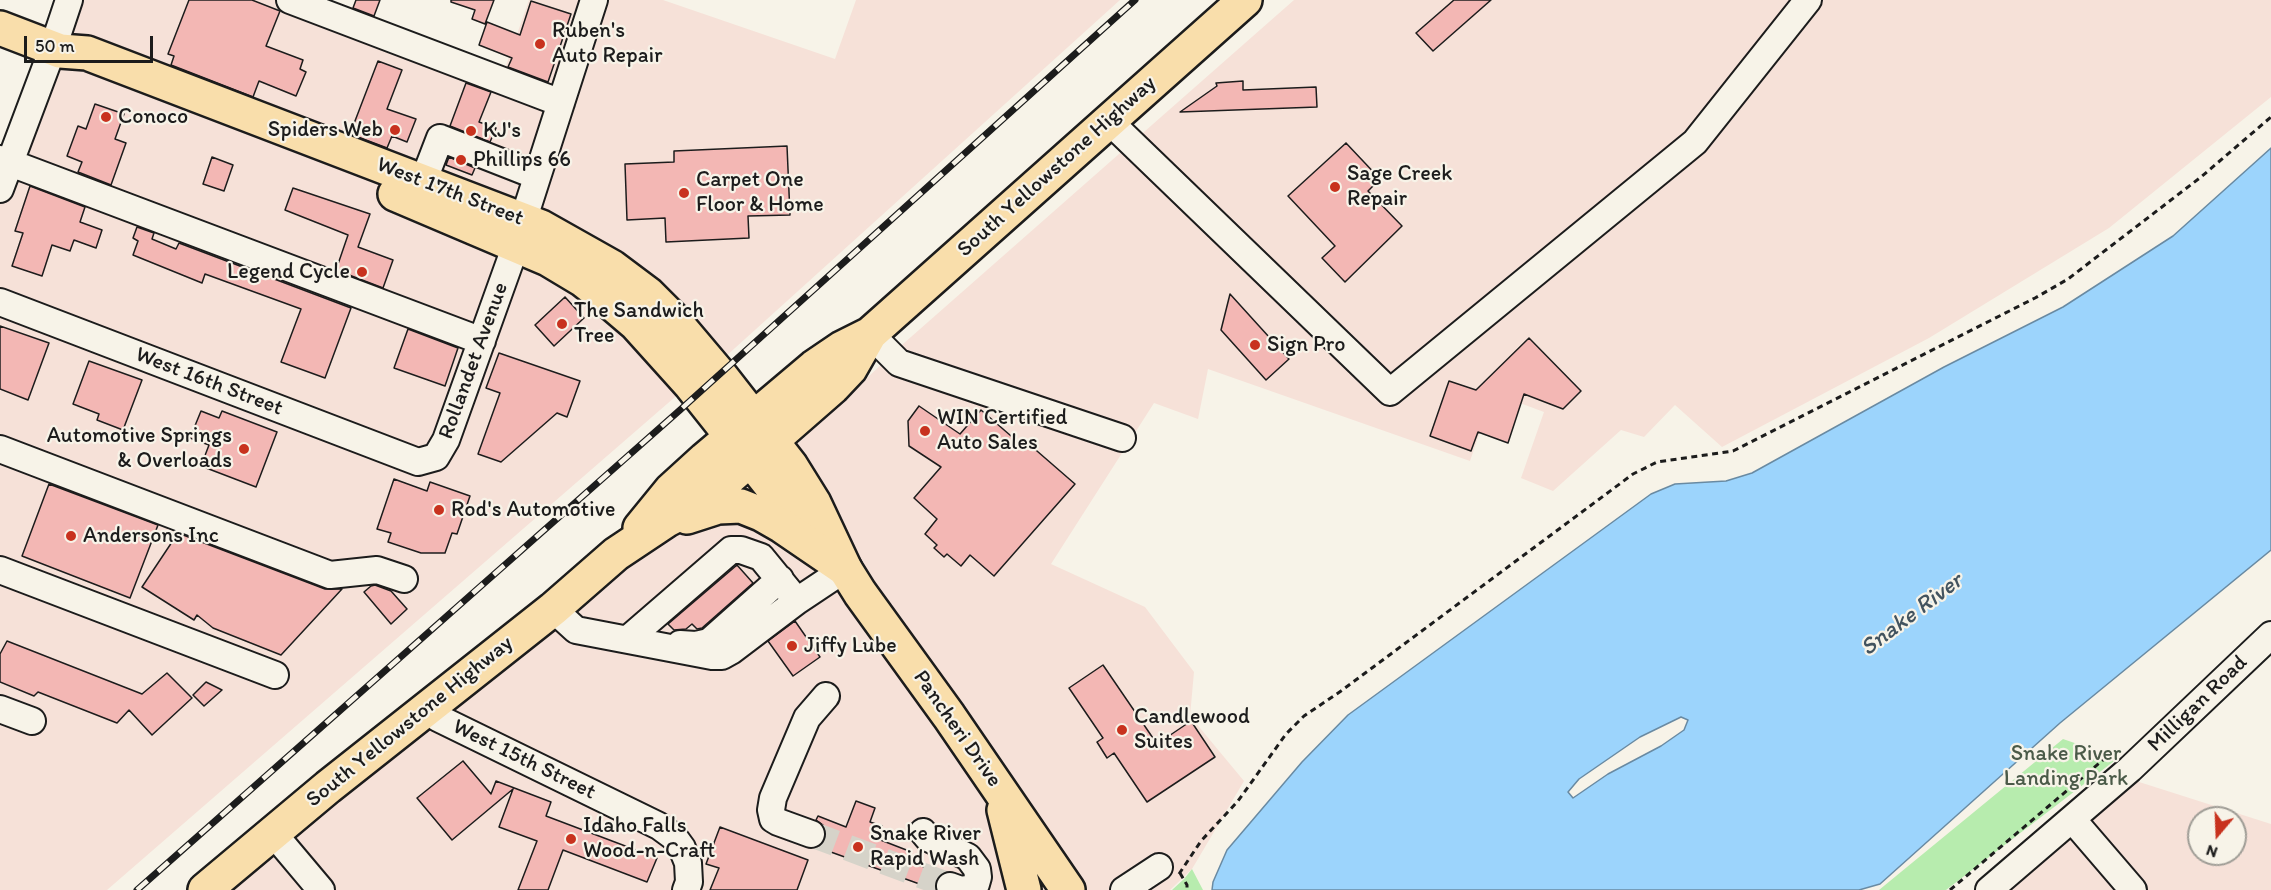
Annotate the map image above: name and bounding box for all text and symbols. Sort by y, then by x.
place label: Ruben's Auto Repair [552,18,662,70]
scale bar [27,24,156,62]
text: 50 m [35,35,75,57]
marker: Ruben's Auto Repair [533,37,547,51]
street label: South Yellowstone Highway [952,71,1162,263]
place label: Conoco [118,104,188,130]
marker: Conoco [99,110,113,124]
place label: Spiders Web [268,117,383,143]
place label: KJ's [483,118,521,144]
marker: Spiders Web [388,123,402,137]
marker: KJ's [464,124,478,138]
place label: Phillips 66 [473,147,571,173]
street label: West 17th Street [373,152,527,232]
marker: Phillips 66 [454,153,468,167]
place label: Sage Creek Repair [1347,161,1452,212]
place label: Carpet One Floor & Home [696,167,824,218]
marker: Sage Creek Repair [1328,180,1342,194]
marker: Carpet One Floor & Home [677,186,691,200]
place label: Legend Cycle [227,259,350,285]
marker: Legend Cycle [355,265,369,279]
street label: Rollandet Avenue [433,279,515,443]
place label: The Sandwich Tree [574,298,704,350]
marker: The Sandwich Tree [555,317,569,331]
place label: Sign Pro [1267,332,1346,358]
marker: Sign Pro [1248,338,1262,352]
street label: West 16th Street [131,342,287,422]
place label: WIN Certified Auto Sales [937,405,1068,457]
place label: Automotive Springs & Overloads [47,423,232,475]
marker: WIN Certified Auto Sales [918,424,932,438]
marker: Automotive Springs & Overloads [237,442,251,456]
place label: Rod's Automotive [451,497,615,523]
marker: Rod's Automotive [432,503,446,517]
place label: Andersons Inc [83,523,219,549]
marker: Andersons Inc [64,529,78,543]
water label: Snake River [1855,567,1969,663]
street label: South Yellowstone Highway [301,630,519,814]
place label: Jiffy Lube [804,633,897,659]
marker: Jiffy Lube [785,639,799,653]
street label: Milligan Road [2143,650,2253,758]
street label: Pancheri Drive [907,665,1007,793]
place label: Candlewood Suites [1134,704,1250,756]
street label: West 15th Street [448,714,600,806]
marker: Candlewood Suites [1115,723,1129,737]
park label: Snake River Landing Park [2004,741,2128,792]
north arrow [2187,806,2247,866]
place label: Idaho Falls Wood-n-Craft [583,813,716,864]
place label: Snake River Rapid Wash [870,821,981,872]
marker: Idaho Falls Wood-n-Craft [564,832,578,846]
marker: Snake River Rapid Wash [851,840,865,854]
text: N [2203,841,2220,862]

